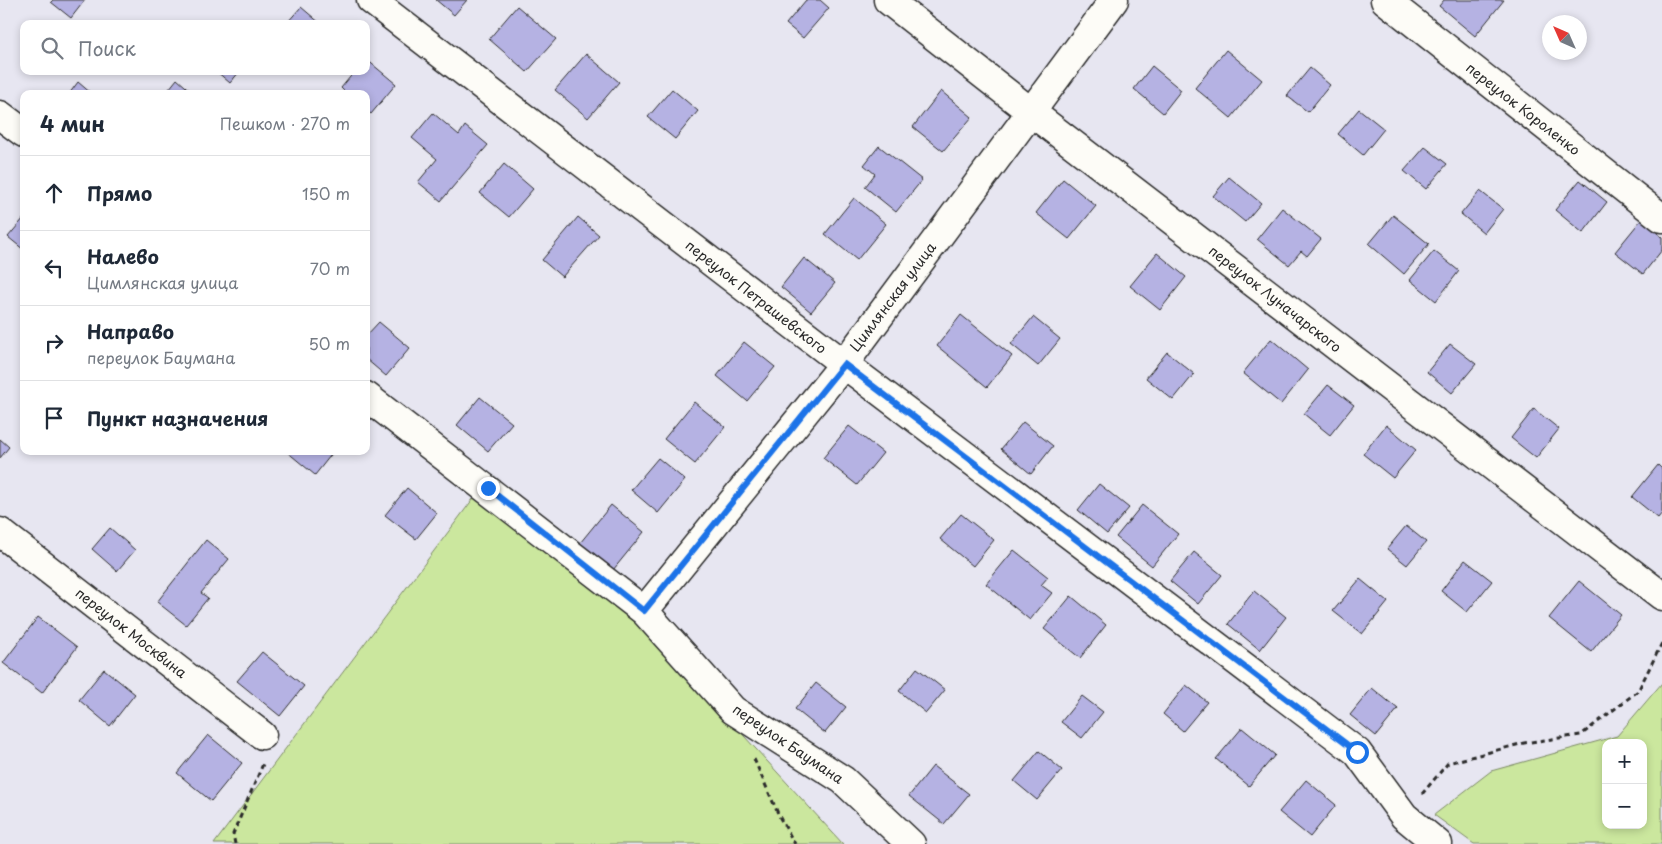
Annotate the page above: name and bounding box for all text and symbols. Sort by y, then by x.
north arrow [1542,15,1587,60]
search box [20,20,370,75]
icon: search [38,34,66,62]
text: Поиск [78,34,136,62]
street label: переулок Короленко [1462,57,1585,160]
text: 4 мин [40,107,105,139]
text: Пешком · 270 m [220,111,350,135]
icon: ahead [40,179,68,207]
text: Прямо [87,179,152,207]
text: 150 m [302,181,350,205]
street label: переулок Петрашевского [681,235,831,359]
street label: Цимлянская улица [844,237,941,356]
street label: переулок Луначарского [1204,240,1346,357]
text: Налево [87,242,159,270]
icon: left [40,254,68,282]
text: 70 m [310,256,350,280]
text: Цимлянская улица [87,270,238,294]
text: Направо [87,317,174,345]
icon: right [40,329,68,357]
text: 50 m [309,331,350,355]
text: переулок Баумана [87,345,235,369]
icon: arrive [40,404,68,432]
text: Пункт назначения [87,404,268,432]
route end [477,477,500,500]
street label: переулок Москвина [71,582,192,683]
street label: переулок Баумана [729,699,848,789]
map controls [1602,739,1647,829]
button: + [1602,739,1647,784]
route start [1346,741,1369,764]
button: − [1602,784,1647,829]

